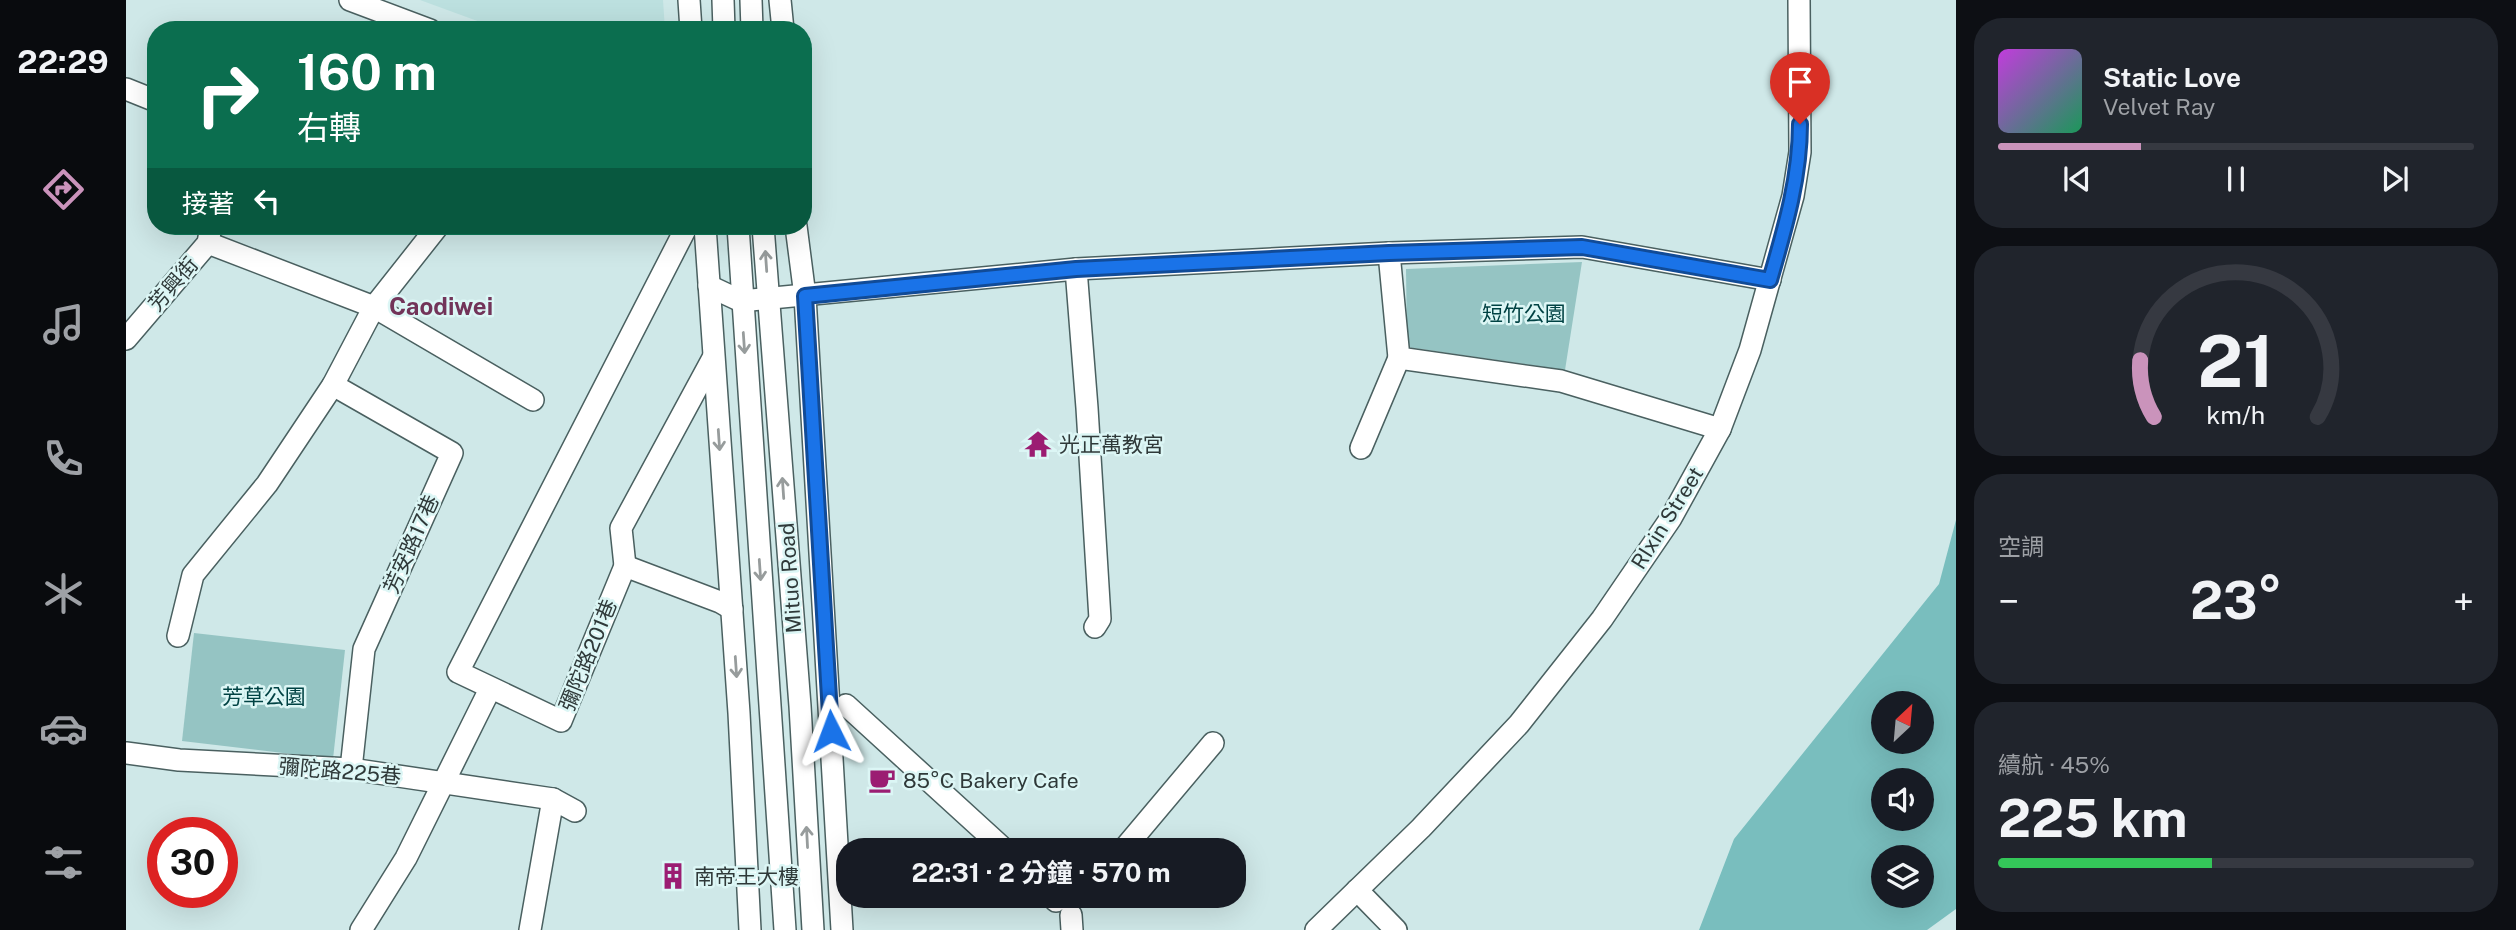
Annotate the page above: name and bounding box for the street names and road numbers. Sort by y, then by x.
street label: 芳興街 [143,252,203,316]
street label: RIxin Street [1626,462,1708,574]
street label: 芳安路17巷 [378,491,444,597]
street label: Mituo Road [774,522,806,634]
street label: 彌陀路201巷 [554,596,622,714]
street label: 彌陀路225巷 [278,753,402,789]

